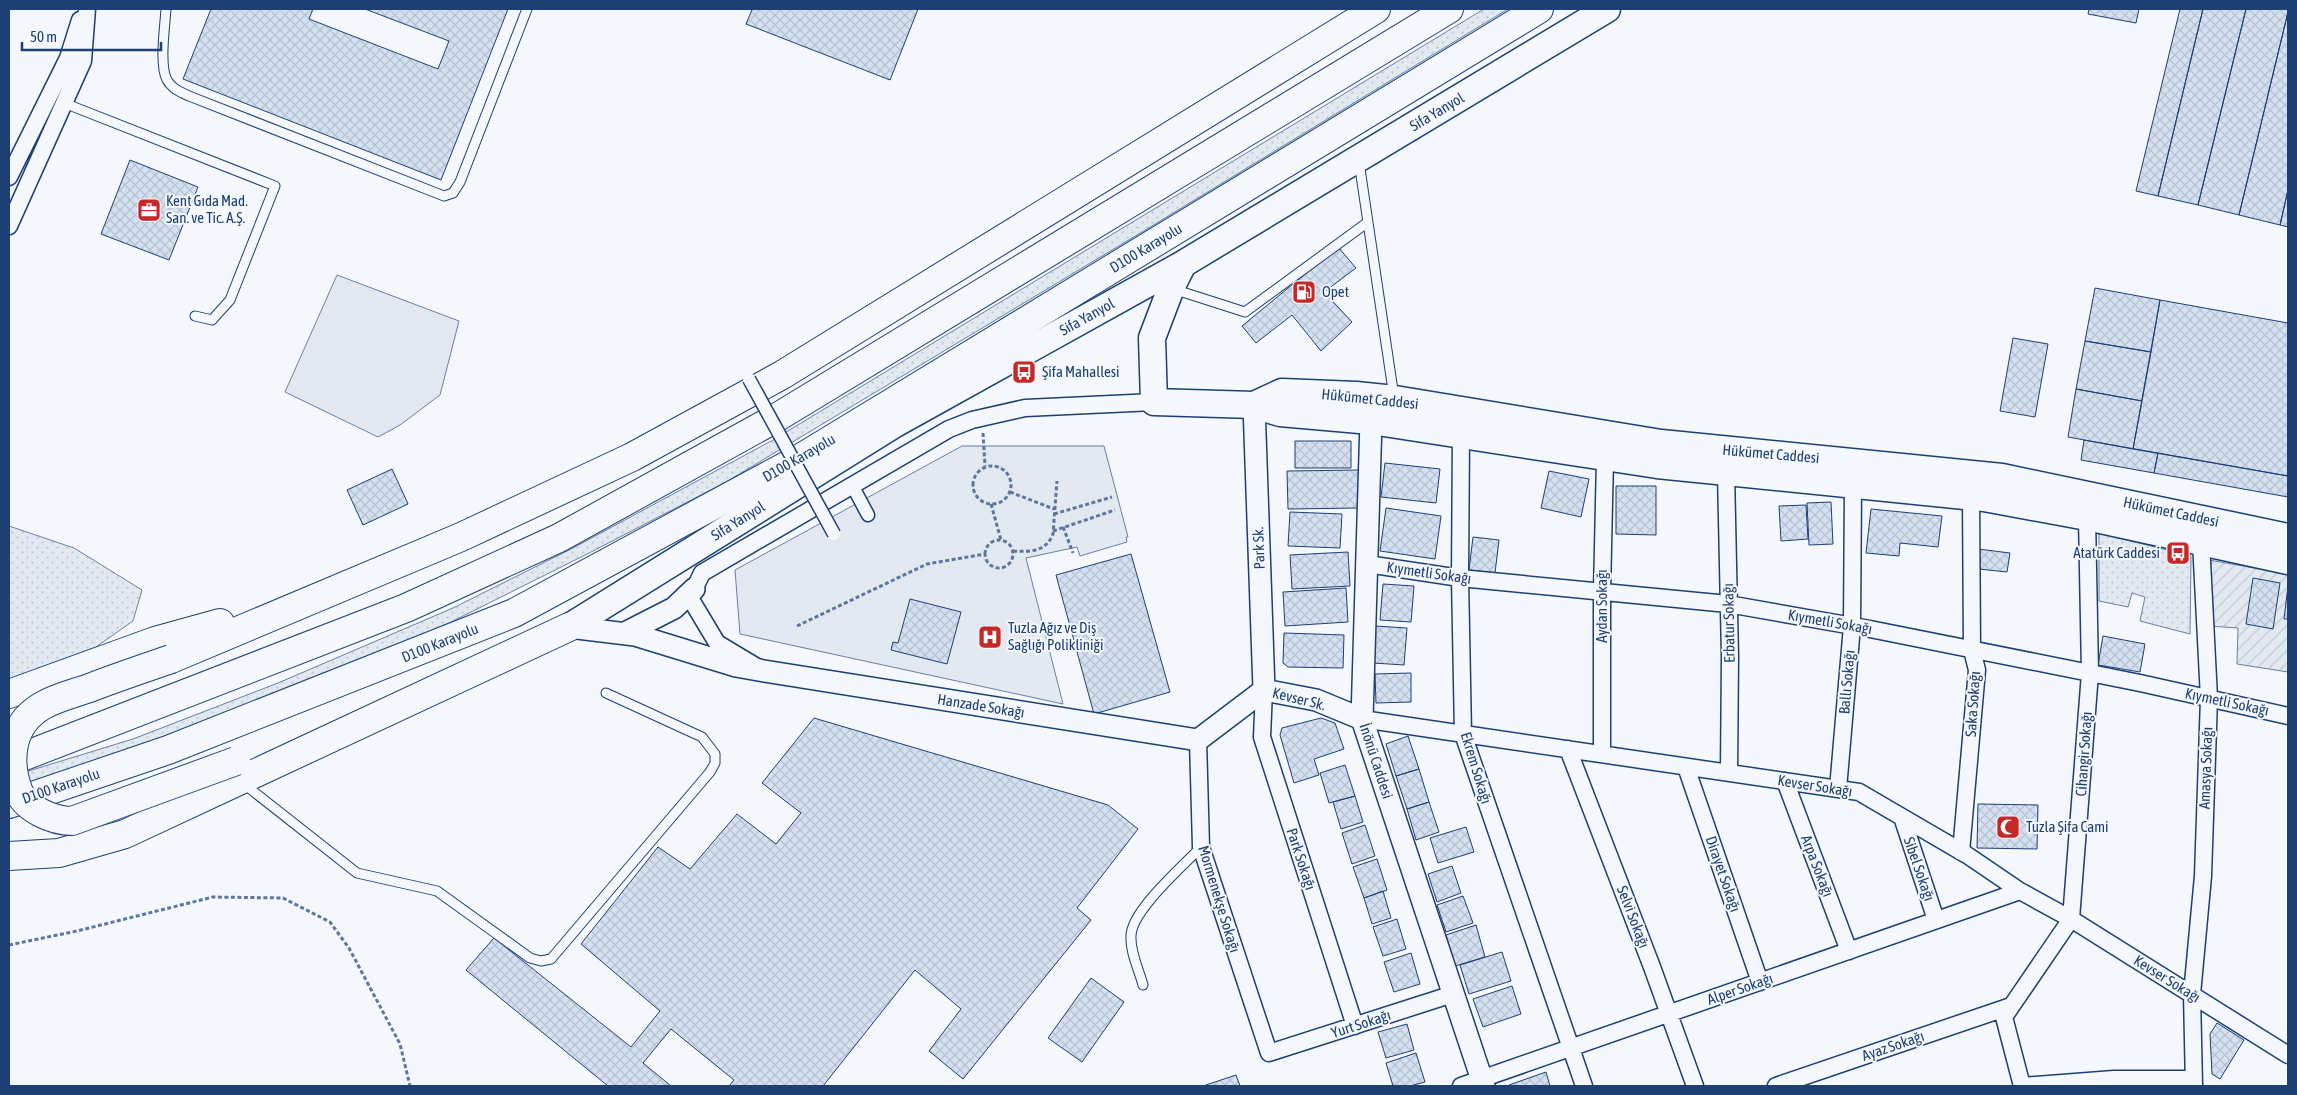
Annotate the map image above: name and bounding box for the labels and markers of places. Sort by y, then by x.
place label: Kent Gıda Mad. San. ve Tic. A.Ş. [166,192,248,226]
office icon: Kent Gıda Mad. San. ve Tic. A.Ş. [136,197,162,223]
fuel station icon: Opet [1291,279,1317,305]
place label: Opet [1322,283,1349,300]
bus stop icon: Şifa Mahallesi [1011,359,1037,385]
place label: Şifa Mahallesi [1042,363,1120,380]
bus stop icon: Atatürk Caddesi [2165,540,2191,566]
place label: Atatürk Caddesi [2073,544,2160,561]
place label: Tuzla Ağız ve Diş Sağlığı Polikliniği [1008,619,1103,653]
hospital icon: Tuzla Ağız ve Diş Sağlığı Polikliniği [977,624,1003,650]
mosque icon: Tuzla Şifa Cami [1995,814,2021,840]
place label: Tuzla Şifa Cami [2026,818,2108,835]

